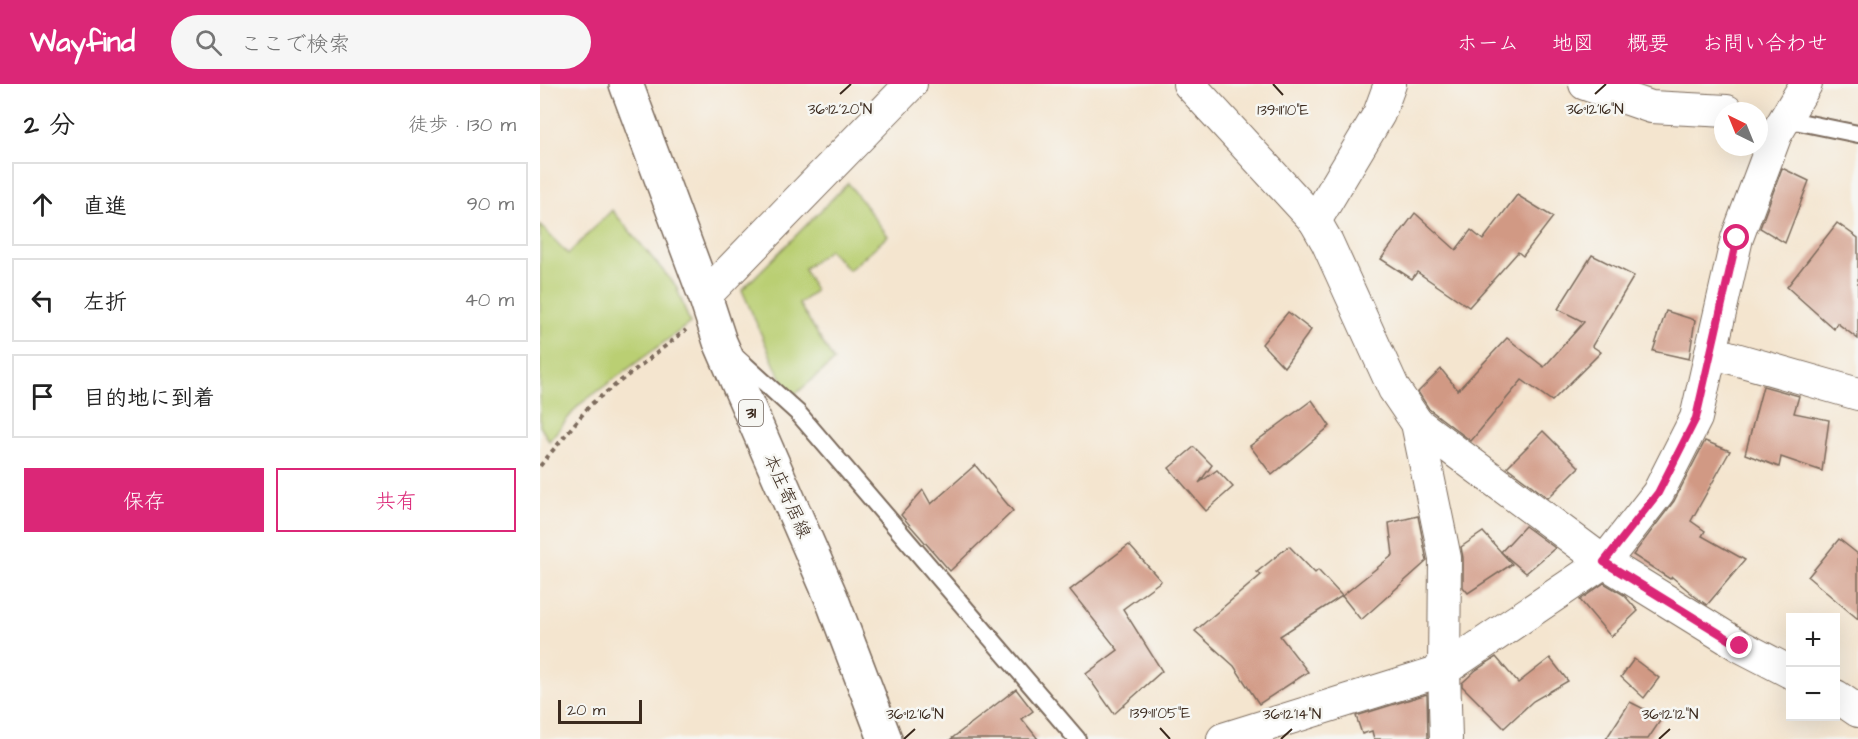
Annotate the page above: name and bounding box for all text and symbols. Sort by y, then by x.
search box [171,15,591,69]
text: Wayfind [30,23,135,62]
icon: search [192,26,225,59]
text: ここで検索 [240,29,350,60]
text: ホーム [1457,29,1519,58]
text: 地図 [1552,29,1594,58]
text: 概要 [1627,29,1669,58]
text: お問い合わせ [1702,29,1828,58]
text: 36°12'20"N [808,99,872,120]
text: 36°12'16"N [1566,99,1624,120]
text: 139°11'10"E [1257,100,1309,121]
north arrow [1714,102,1768,156]
text: 2 分 [24,107,75,143]
text: 徒歩 · 130 m [408,111,516,139]
icon: ahead [26,188,59,221]
text: 90 m [466,190,514,218]
text: 直進 [83,191,127,222]
route start [1723,224,1749,250]
icon: left [26,284,59,317]
text: 40 m [464,286,514,314]
text: 左折 [83,287,127,318]
icon: arrive [26,380,59,413]
text: 目的地に到着 [83,383,215,414]
road number: 31 [739,400,763,426]
street label: 本庄寄居線 [757,450,817,542]
button: 保存 [24,468,264,532]
button: 共有 [276,468,516,532]
map controls [1786,613,1840,721]
button: + [1786,613,1840,667]
route end [1726,632,1752,658]
button: − [1786,667,1840,721]
scale bar [558,697,642,724]
text: 20 m [567,699,605,721]
text: 139°11'05"E [1130,703,1190,724]
text: 36°12'16"N [886,704,944,725]
text: 36°12'14"N [1263,704,1321,725]
text: 36°12'12"N [1642,704,1698,725]

